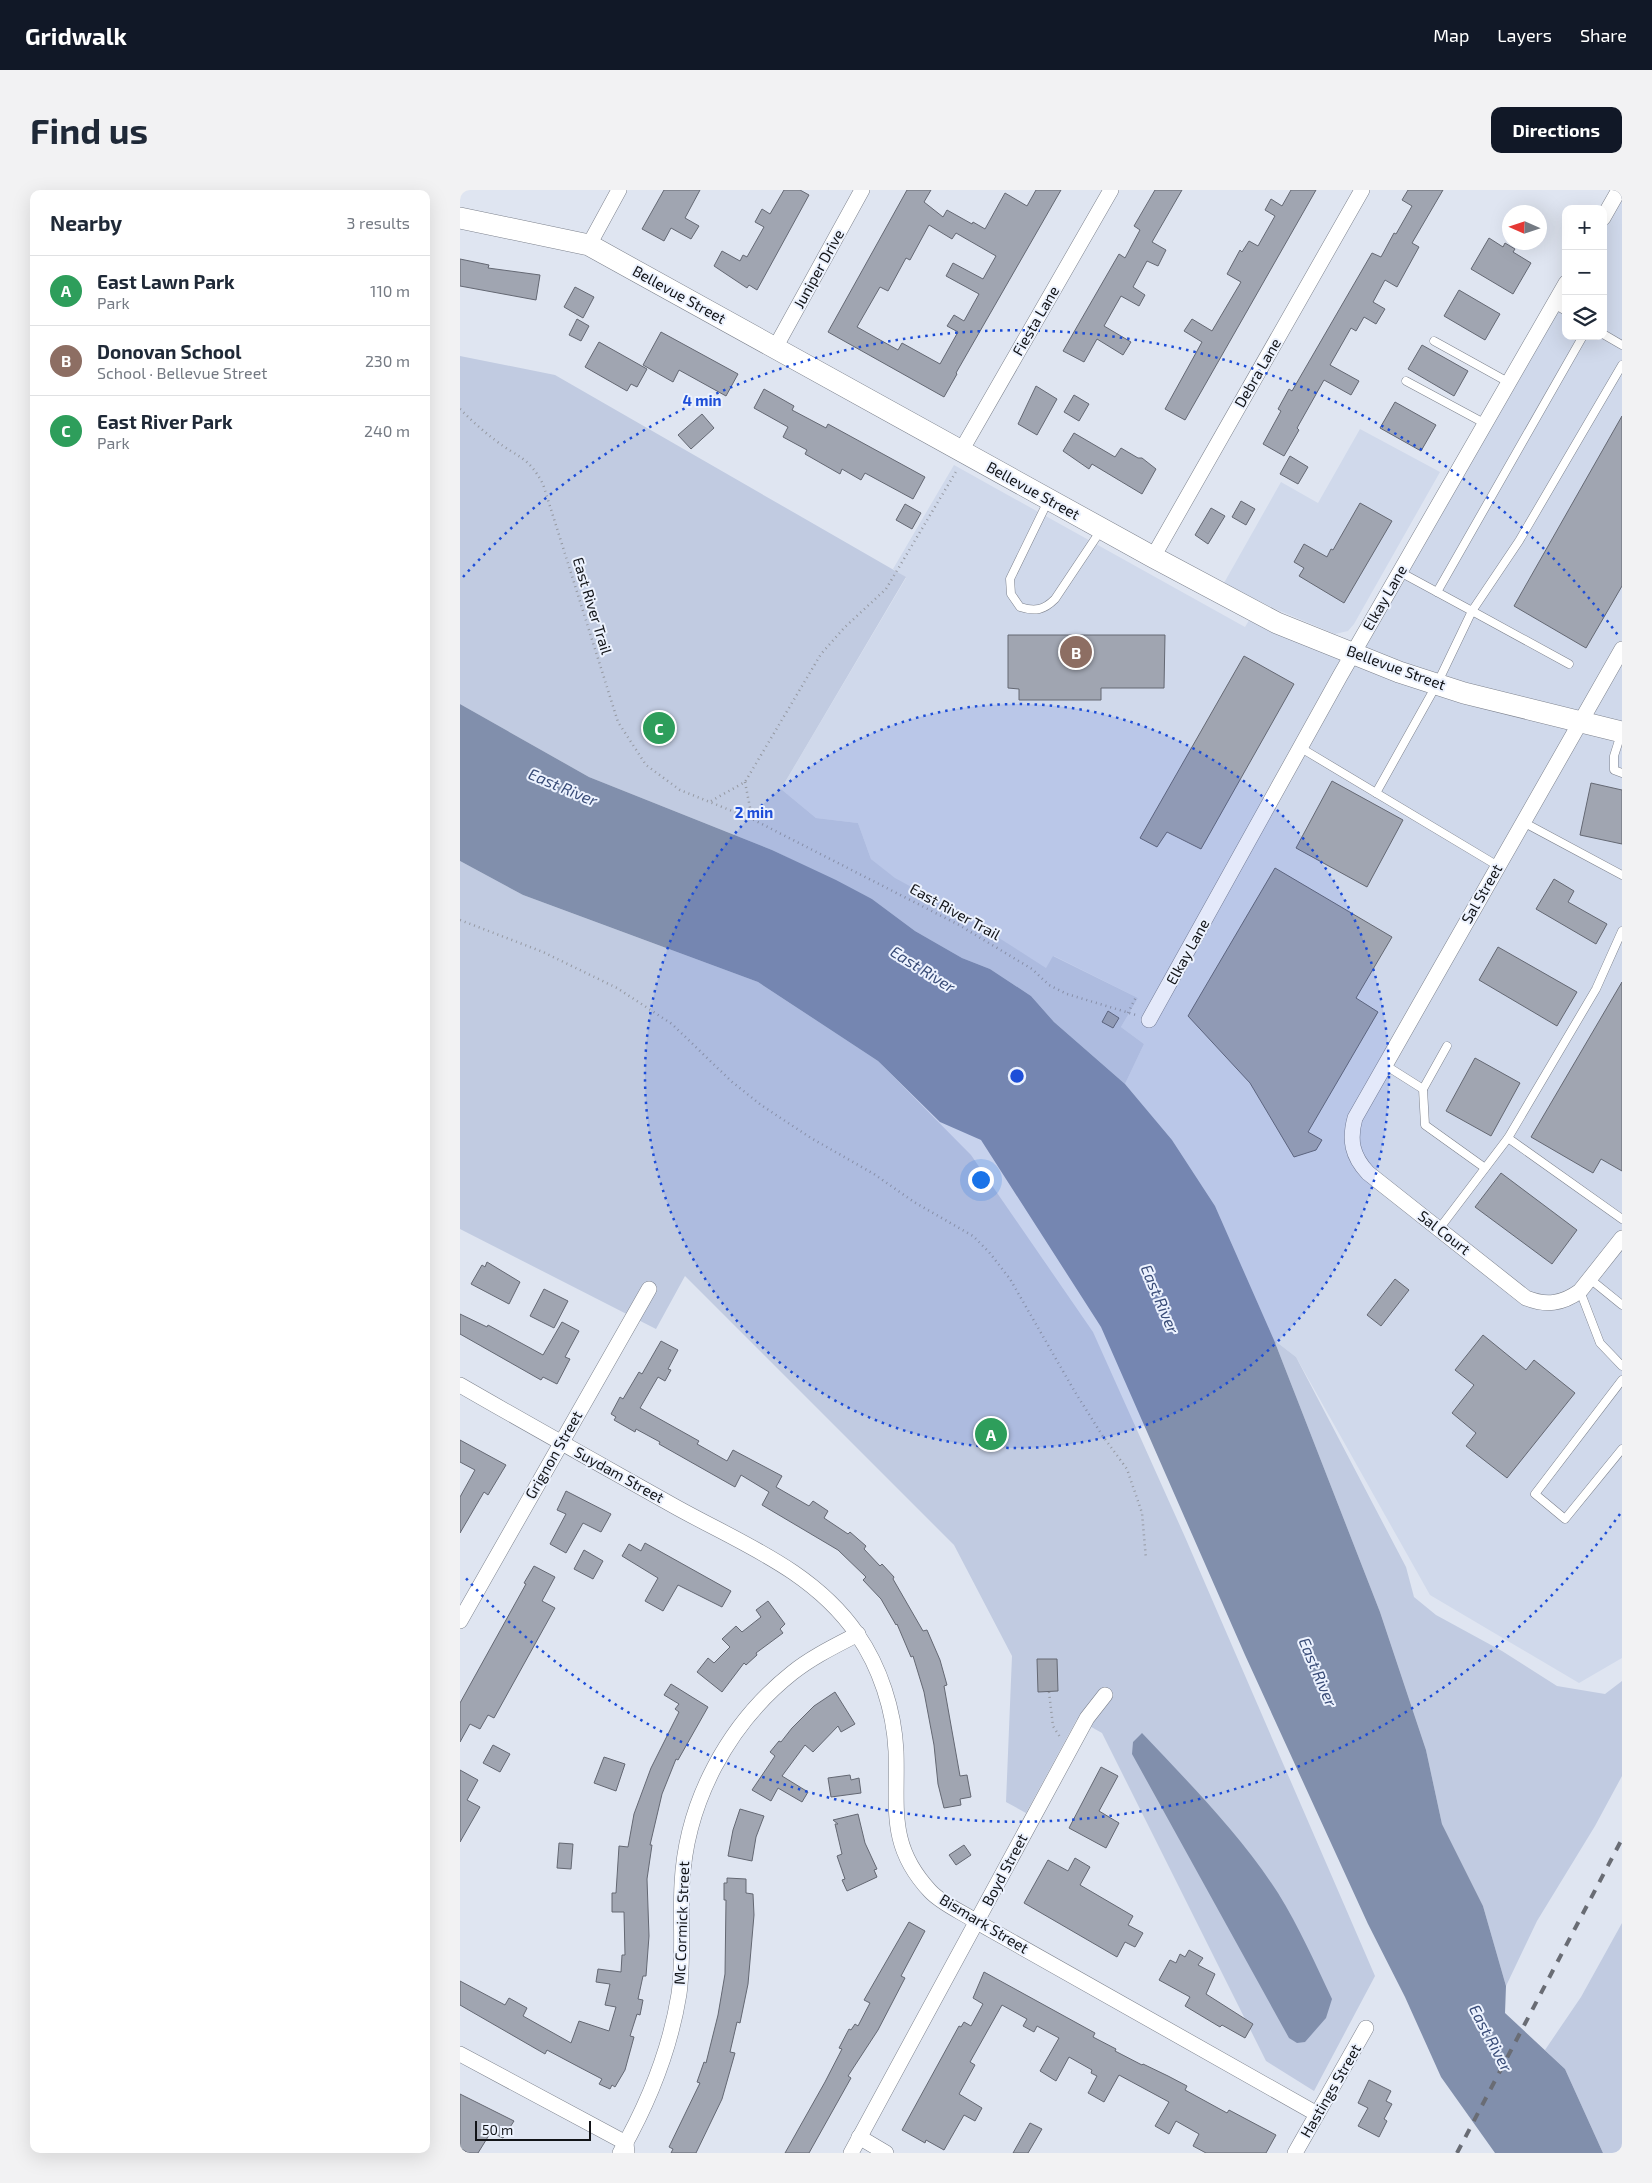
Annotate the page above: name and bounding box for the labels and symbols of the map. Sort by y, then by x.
north arrow [1502,205,1547,250]
street label: Juniper Drive [789,226,847,311]
street label: Bellevue Street [630,261,730,327]
street label: Fiesta Lane [1008,282,1062,359]
street label: Debra Lane [1230,335,1284,410]
text: 4 min [682,391,722,409]
street label: Bellevue Street [984,457,1084,523]
street label: East River Trail [570,555,616,657]
street label: Elkay Lane [1358,562,1410,633]
pin: B [1060,633,1092,671]
street label: Bellevue Street [1344,641,1448,693]
pin: C [643,709,675,747]
water label: East River [526,764,601,810]
text: 2 min [735,803,773,821]
street label: Sal Street [1457,860,1506,926]
street label: East River Trail [907,879,1004,944]
street label: Elkay Lane [1162,915,1213,988]
water label: East River [887,941,960,996]
centre of rings [1008,1067,1026,1085]
your location [968,1167,994,1193]
street label: Sal Court [1415,1206,1475,1258]
water label: East River [1137,1262,1184,1337]
street label: Grignon Street [521,1407,586,1502]
pin: A [975,1415,1007,1453]
street label: Suydam Street [571,1442,668,1506]
water label: East River [1295,1635,1342,1710]
street label: Boyd Street [978,1830,1031,1909]
street label: Mc Cormick Street [670,1861,692,1985]
street label: Bismark Street [937,1890,1032,1957]
water label: East River [1466,2001,1517,2075]
street label: Hastings Street [1296,2040,1364,2140]
scale bar [475,2118,591,2141]

